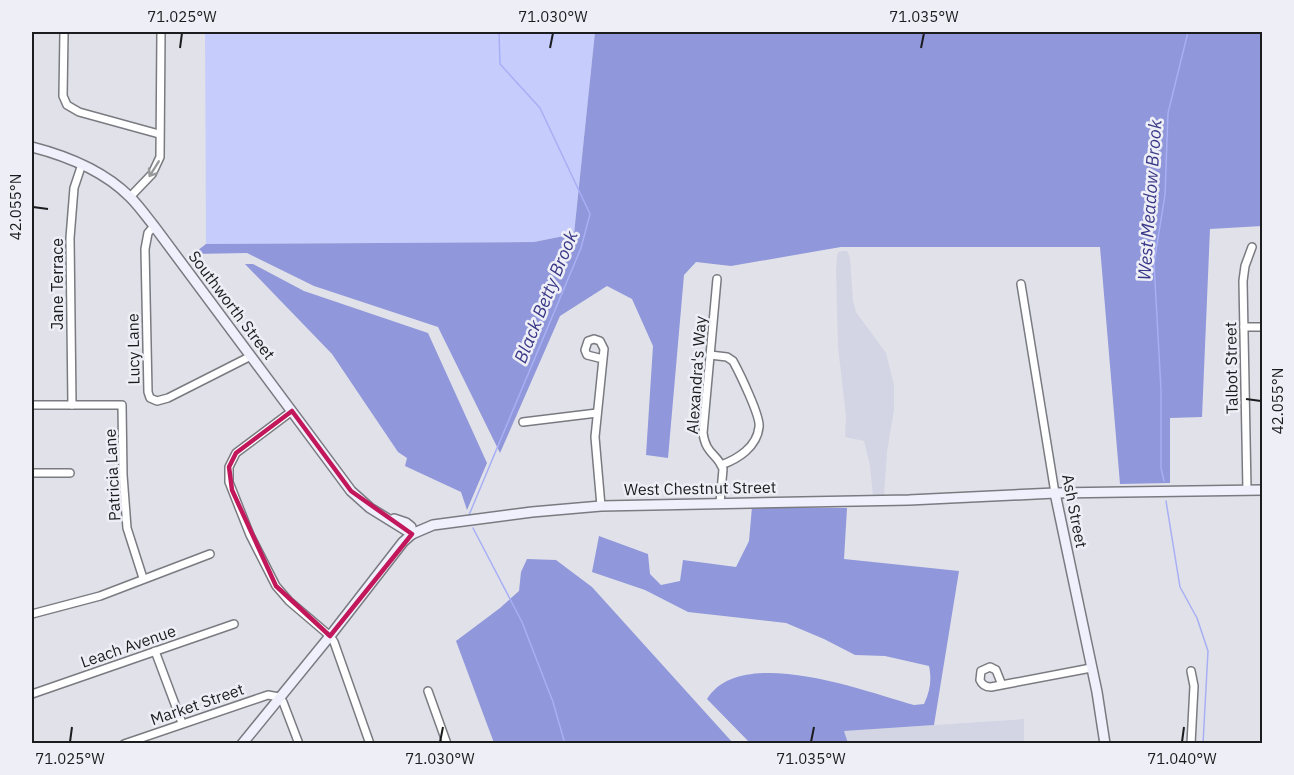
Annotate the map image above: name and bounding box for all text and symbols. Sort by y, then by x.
text: 71.025°W [147,7,217,26]
text: 71.030°W [518,7,588,26]
text: 71.035°W [889,7,959,26]
water label: West Meadow Brook [1132,118,1167,281]
one-way arrow [147,160,159,177]
text: 42.055°N [6,174,25,240]
water label: Black Betty Brook [509,227,583,366]
street label: Jane Terrace [47,238,67,330]
street label: Southworth Street [184,246,280,364]
street label: Lucy Lane [122,313,144,385]
street label: Alexandra's Way [682,315,710,435]
street label: Talbot Street [1220,322,1242,414]
text: 42.055°N [1268,368,1287,434]
street label: Patricia Lane [100,428,124,522]
street label: Ash Street [1058,472,1092,550]
street label: West Chestnut Street [624,477,776,499]
street label: Leach Avenue [78,620,179,672]
street label: Market Street [148,679,246,729]
text: 71.025°W [35,749,105,768]
text: 71.030°W [405,749,475,768]
text: 71.035°W [776,749,846,768]
text: 71.040°W [1147,749,1217,768]

